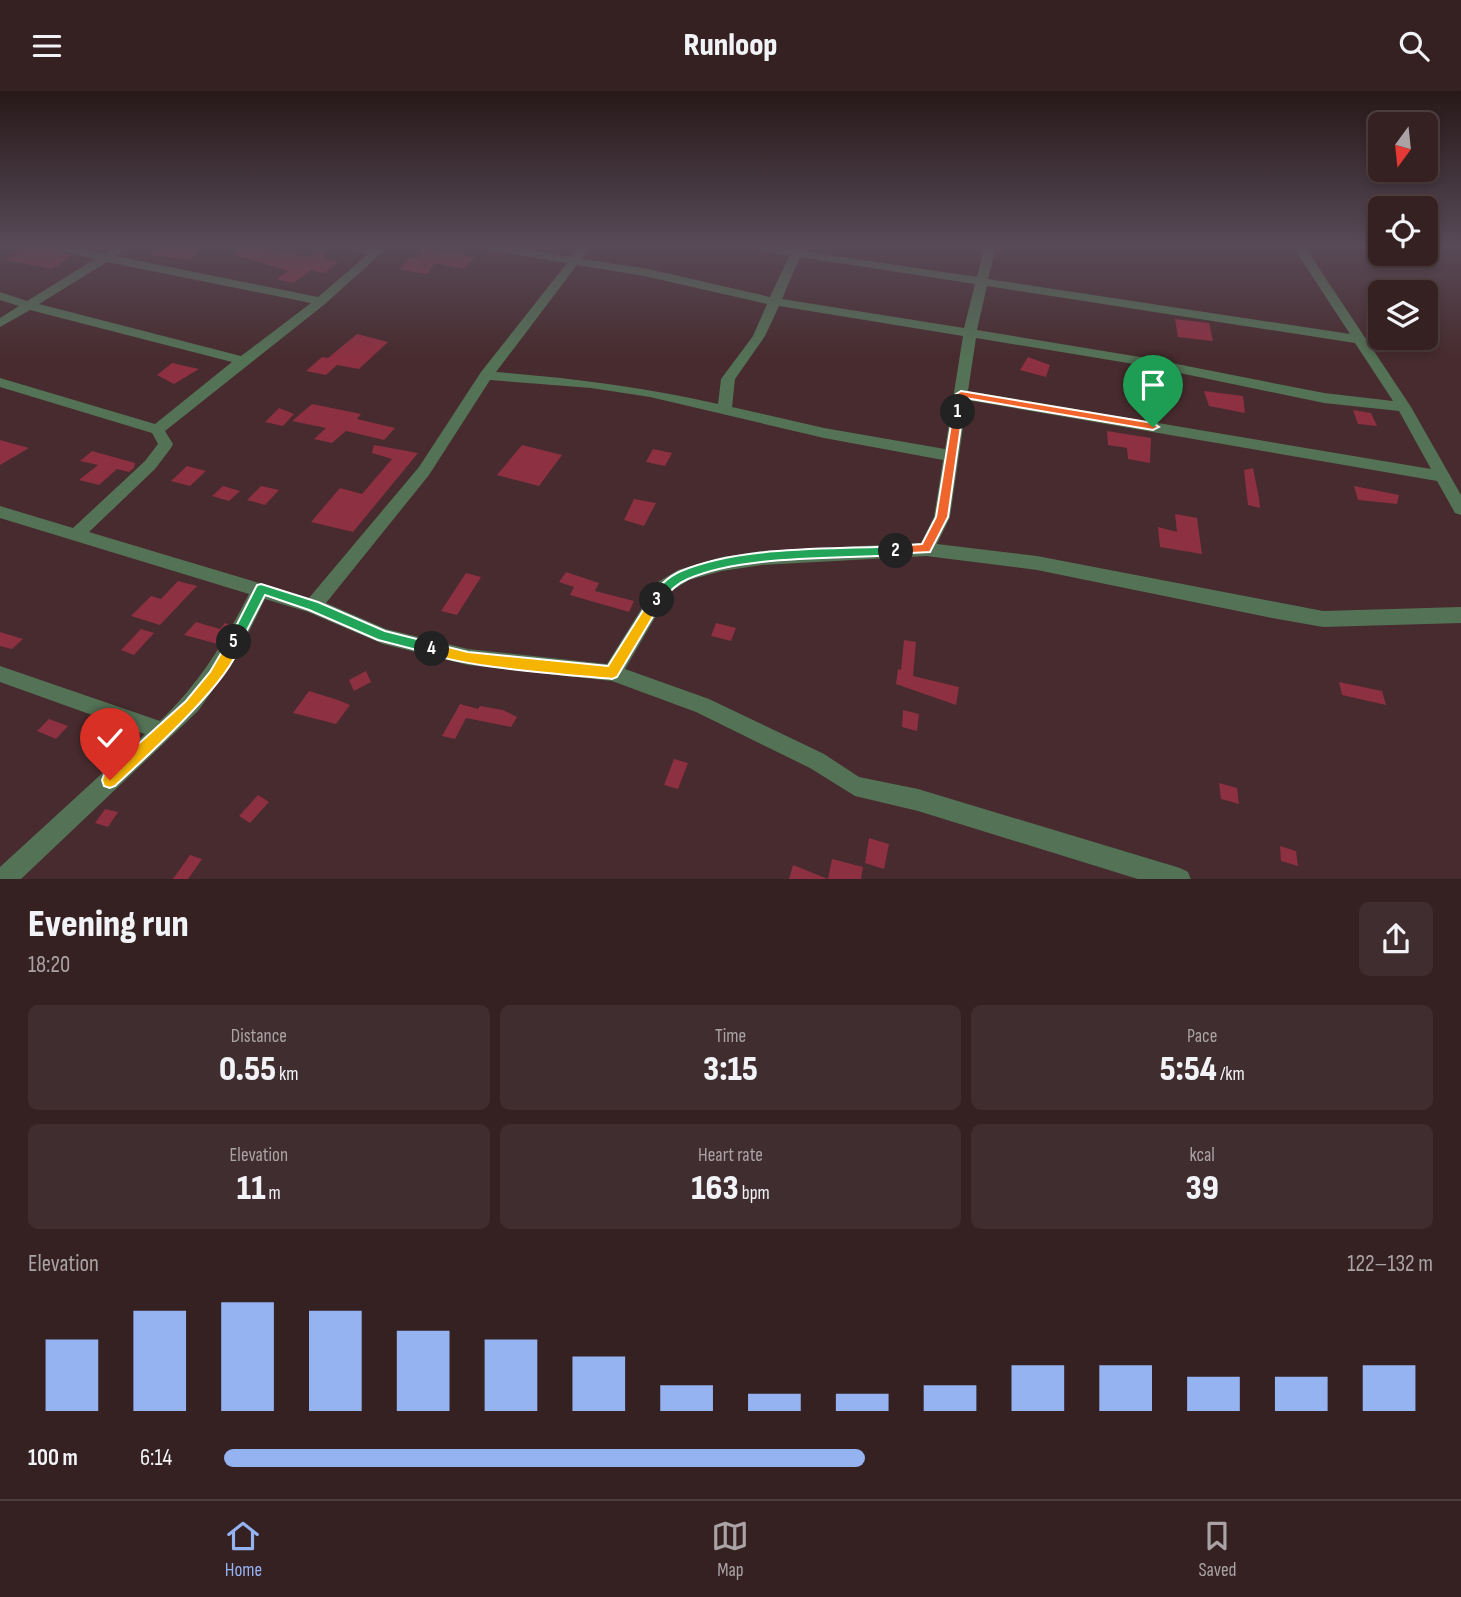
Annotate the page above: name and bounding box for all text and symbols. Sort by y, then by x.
text: Runloop [683,26,778,65]
icon: menu [28,27,66,65]
icon: search [1395,27,1433,65]
north arrow [1368,112,1438,182]
map controls [1368,112,1438,350]
button: locate [1368,196,1438,266]
button: layers [1368,280,1438,350]
pin [1123,355,1183,427]
icon: arrive [1134,366,1172,404]
pin: 1 [940,395,976,429]
text: 1 [954,400,961,423]
pin: 2 [878,533,914,568]
text: 2 [891,539,900,562]
pin: 3 [640,582,674,617]
text: 3 [652,588,661,611]
pin: 5 [216,625,252,659]
text: 5 [229,630,238,653]
pin: 4 [414,631,450,667]
text: 4 [427,637,436,660]
pin [80,708,140,780]
icon: check [91,719,129,757]
text: Evening run [28,902,189,947]
button: share [1359,902,1433,976]
text: 18:20 [28,951,70,979]
text: Distance [231,1025,287,1048]
text: Time [715,1025,746,1048]
text: Pace [1187,1025,1217,1048]
text: 0.55 [219,1048,276,1091]
text: 3:15 [703,1048,758,1091]
text: 5:54 [1160,1048,1217,1091]
text: km [276,1063,299,1086]
text: /km [1217,1063,1245,1086]
text: Elevation [230,1144,288,1167]
text: Heart rate [698,1144,763,1167]
text: kcal [1190,1144,1215,1167]
text: 11 [237,1167,266,1210]
text: 163 [691,1167,739,1210]
text: 39 [1186,1167,1219,1210]
text: m [266,1182,281,1205]
text: bpm [739,1182,770,1205]
text: Elevation [28,1250,99,1278]
text: 122–132 m [1347,1250,1433,1278]
text: 100 m [28,1444,78,1472]
text: 6:14 [140,1444,172,1472]
tab: Home [224,1517,262,1582]
tab: Map [711,1517,749,1582]
tab: Saved [1198,1517,1237,1582]

